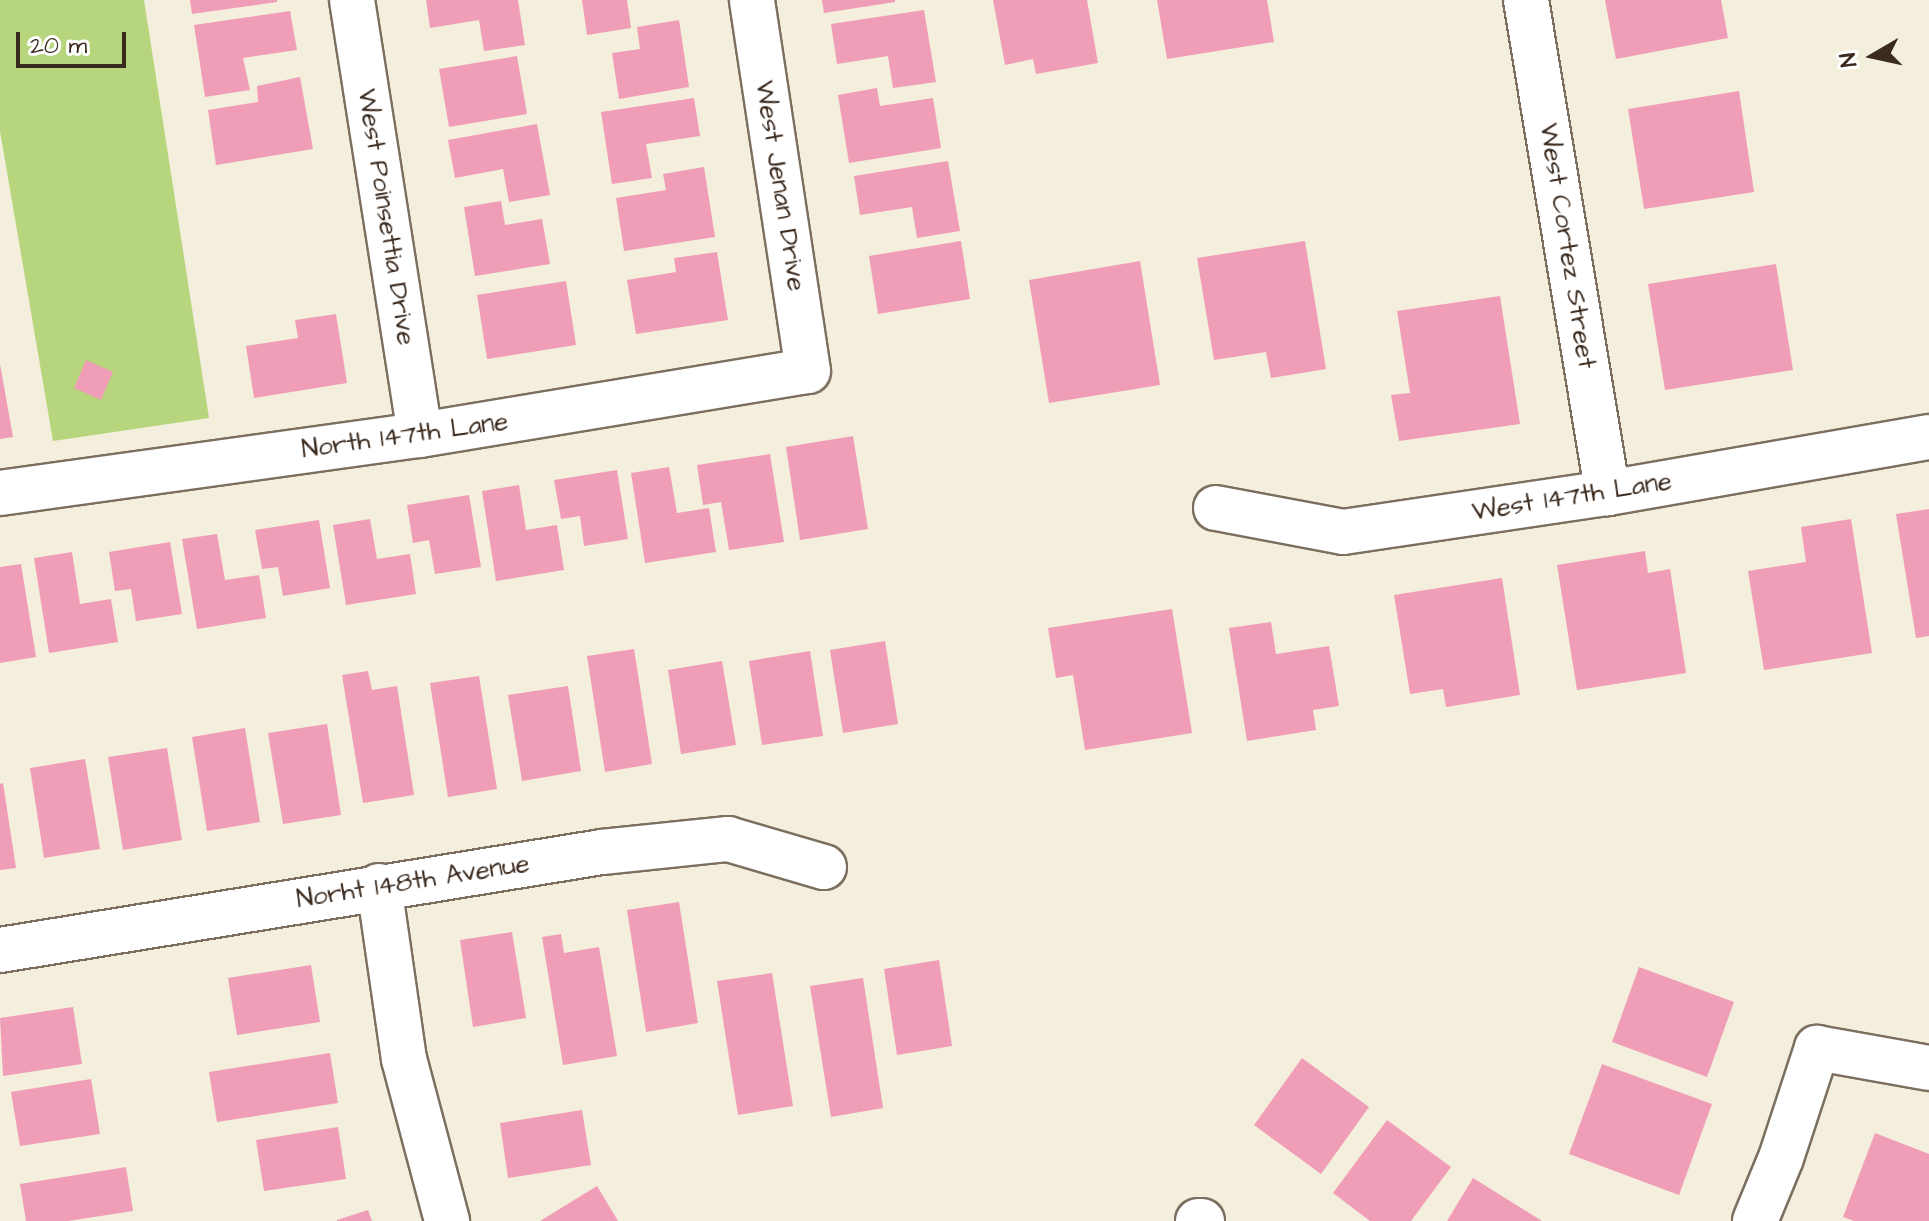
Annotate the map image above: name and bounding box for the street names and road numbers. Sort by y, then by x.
street label: West Jenan Drive [748,79,812,293]
street label: West Poinsettia Drive [350,87,422,347]
street label: West Cortez Street [1532,121,1602,371]
street label: North 147th Lane [300,406,510,466]
street label: West 147th Lane [1470,466,1674,528]
street label: Norht 148th Avenue [294,848,532,916]

